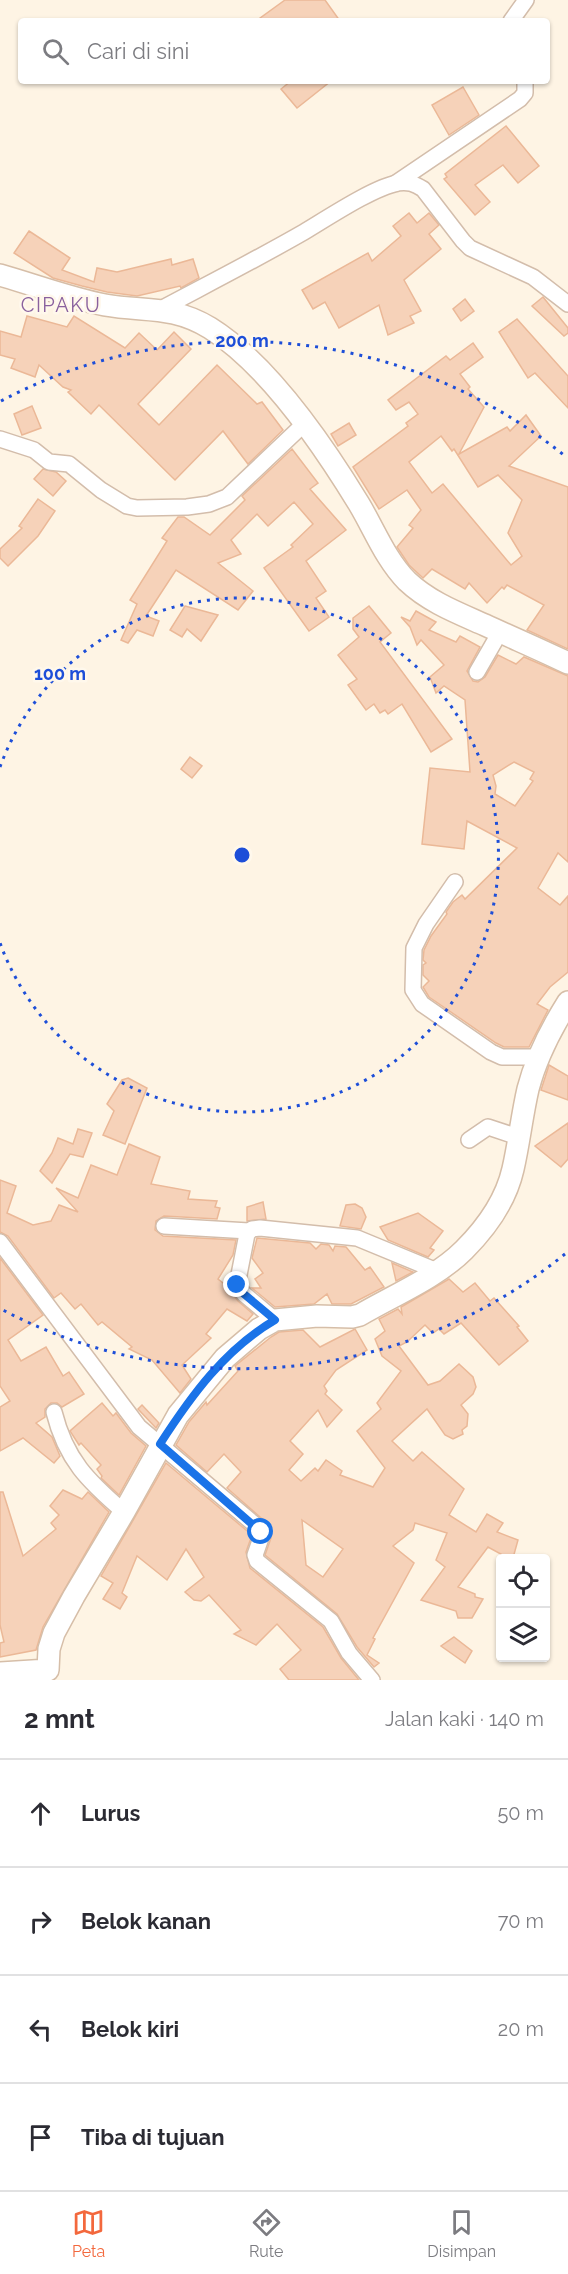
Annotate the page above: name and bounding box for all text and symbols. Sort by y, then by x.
search box [18,18,550,84]
icon: search [39,35,72,68]
text: Cari di sini [87,38,189,64]
district label: CIPAKU [21,293,101,317]
text: 200 m [215,330,269,351]
text: 100 m [34,663,86,684]
centre of rings [232,845,252,865]
route end [223,1271,249,1297]
route start [247,1518,273,1544]
map controls [496,1554,550,1662]
button: locate [496,1554,550,1608]
button: layers [496,1608,550,1662]
text: 2 mnt [24,1704,95,1734]
text: Jalan kaki · 140 m [385,1707,544,1731]
icon: ahead [24,1797,57,1830]
text: Lurus [81,1800,140,1826]
text: 50 m [497,1801,544,1825]
icon: right [24,1905,57,1938]
text: Belok kanan [81,1908,211,1934]
text: 70 m [498,1909,544,1933]
icon: left [24,2013,57,2046]
text: Belok kiri [81,2016,179,2042]
text: 20 m [498,2017,544,2041]
icon: arrive [24,2121,57,2154]
text: Tiba di tujuan [81,2124,224,2150]
tab: Peta [72,2206,105,2261]
tab: Rute [249,2206,283,2261]
tab: Disimpan [427,2206,496,2261]

